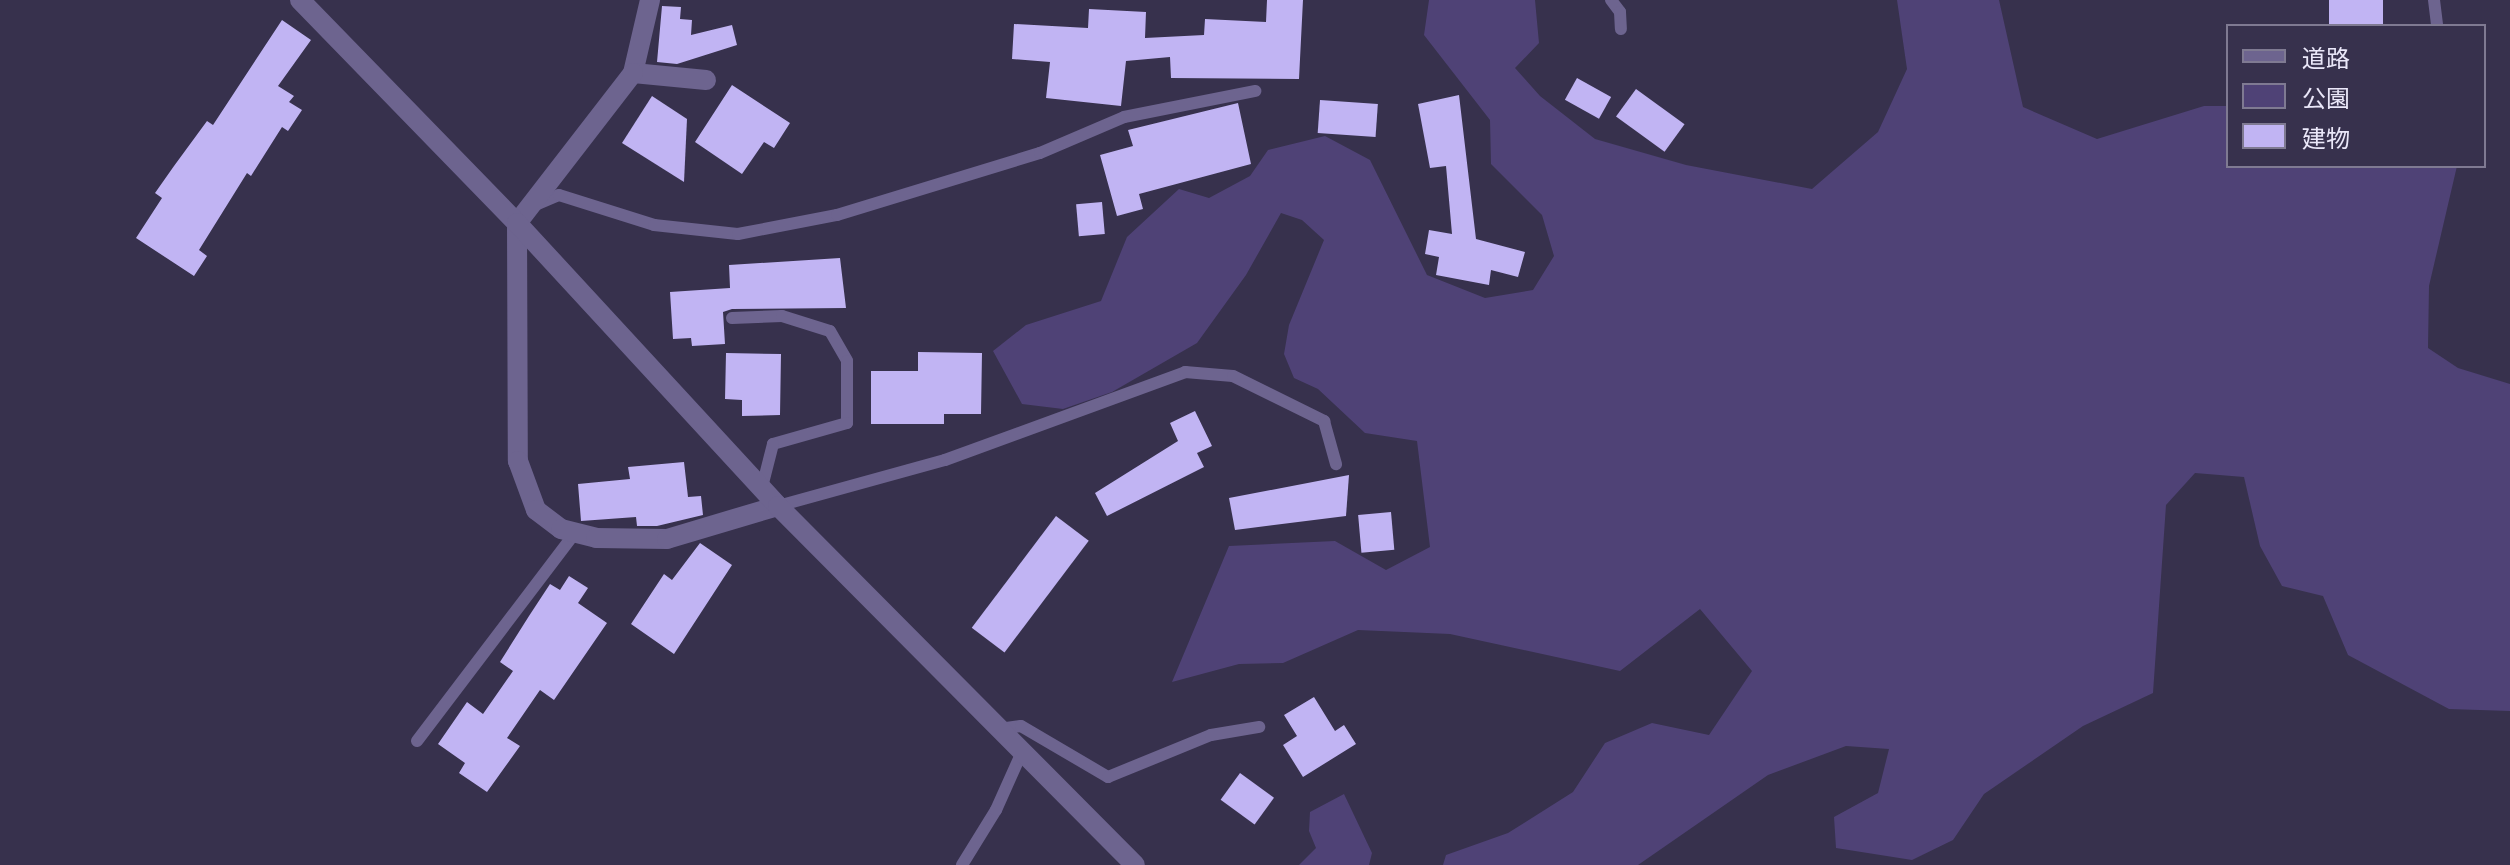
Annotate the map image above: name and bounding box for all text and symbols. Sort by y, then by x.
legend [2226,24,2486,168]
text: 道路 [2302,45,2350,72]
text: 公園 [2302,85,2350,112]
text: 建物 [2302,125,2350,152]

